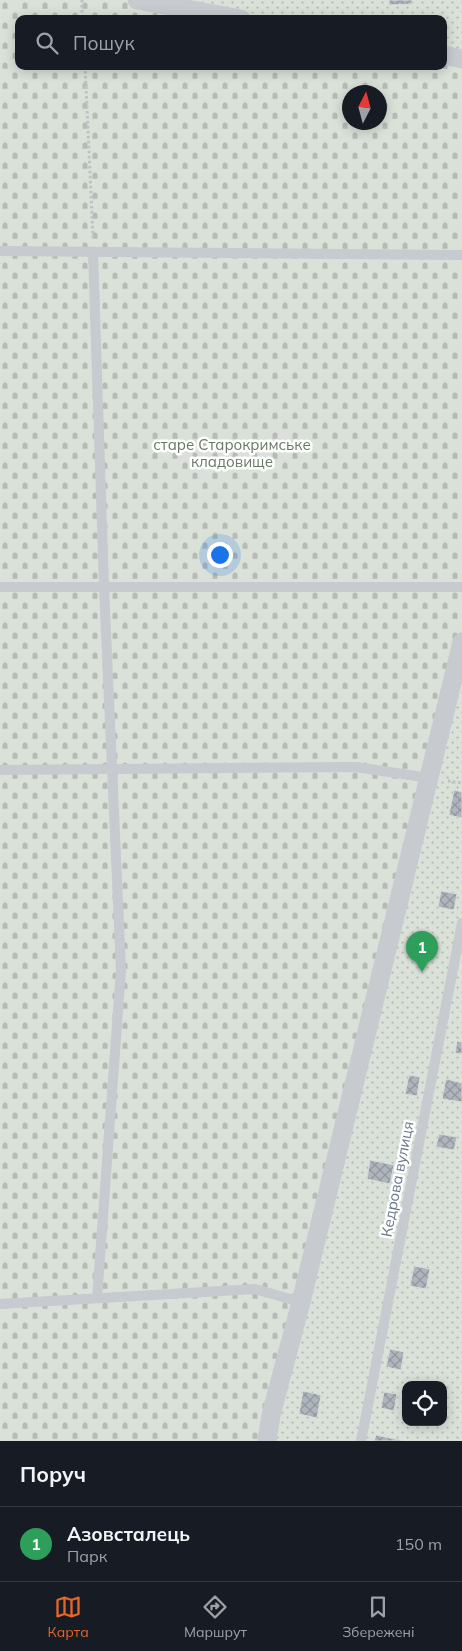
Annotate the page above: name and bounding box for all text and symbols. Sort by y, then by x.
search box [15,15,447,70]
icon: search [33,29,61,57]
text: Пошук [73,31,135,55]
north arrow [342,85,387,130]
park label: старе Старокримське кладовище [153,435,311,471]
your location [207,542,233,568]
pin: 1 [406,931,438,972]
street label: Кедрова вулиця [376,1119,418,1239]
map controls [402,1381,447,1426]
button: locate [402,1381,447,1426]
text: Поруч [20,1461,86,1487]
text: Азовсталець [67,1522,190,1546]
text: 1 [31,1534,41,1554]
text: 150 m [395,1534,442,1554]
text: Парк [67,1546,107,1566]
tab: Карта [48,1593,89,1641]
tab: Маршрут [184,1593,247,1641]
tab: Збережені [342,1593,414,1641]

